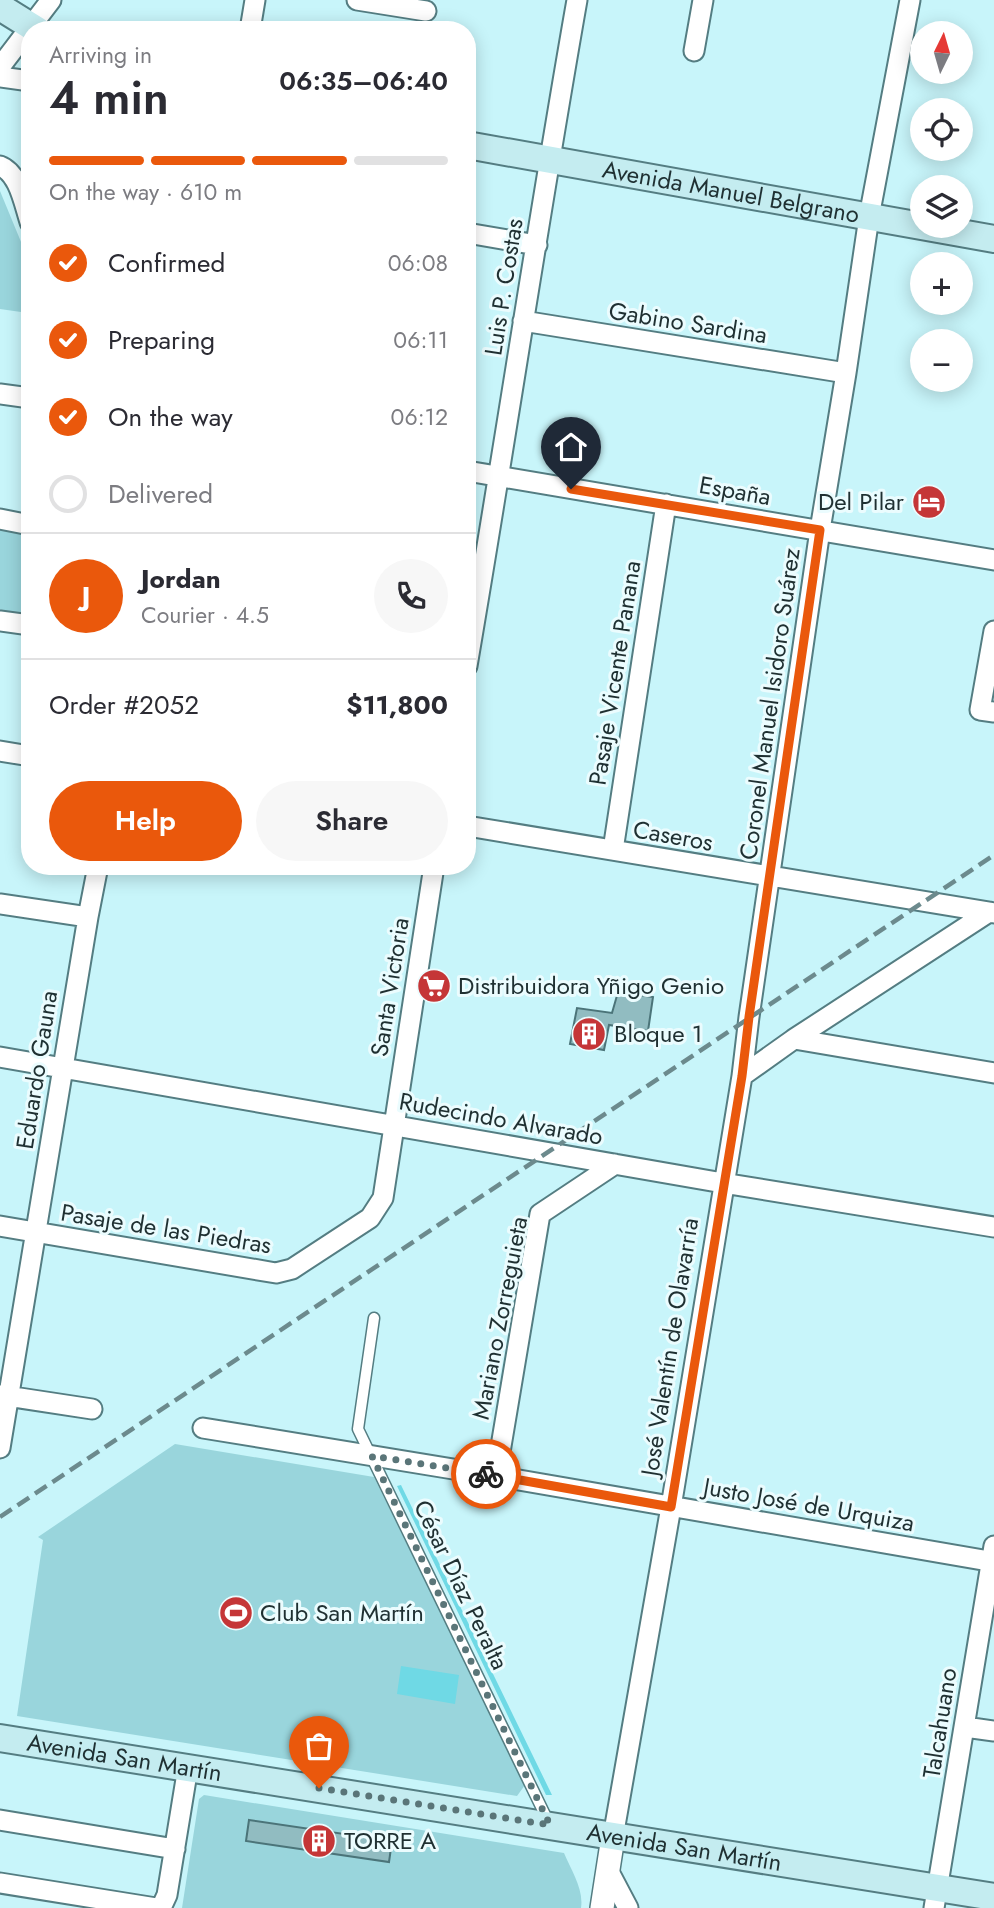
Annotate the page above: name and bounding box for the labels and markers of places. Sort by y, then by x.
pin [541,417,601,489]
hotel icon: Del Pilar [910,483,948,521]
place label: Del Pilar [818,484,905,519]
supermarket icon: Distribuidora Yñigo Genio [415,967,453,1005]
place label: Distribuidora Yñigo Genio [458,968,724,1003]
building icon: Bloque 1 [570,1015,608,1053]
place label: Bloque 1 [614,1016,703,1051]
sports icon: Club San Martín [217,1594,255,1632]
place label: Club San Martín [260,1595,424,1630]
pin [289,1716,349,1788]
building icon: TORRE A [300,1822,338,1860]
place label: TORRE A [344,1823,436,1858]

